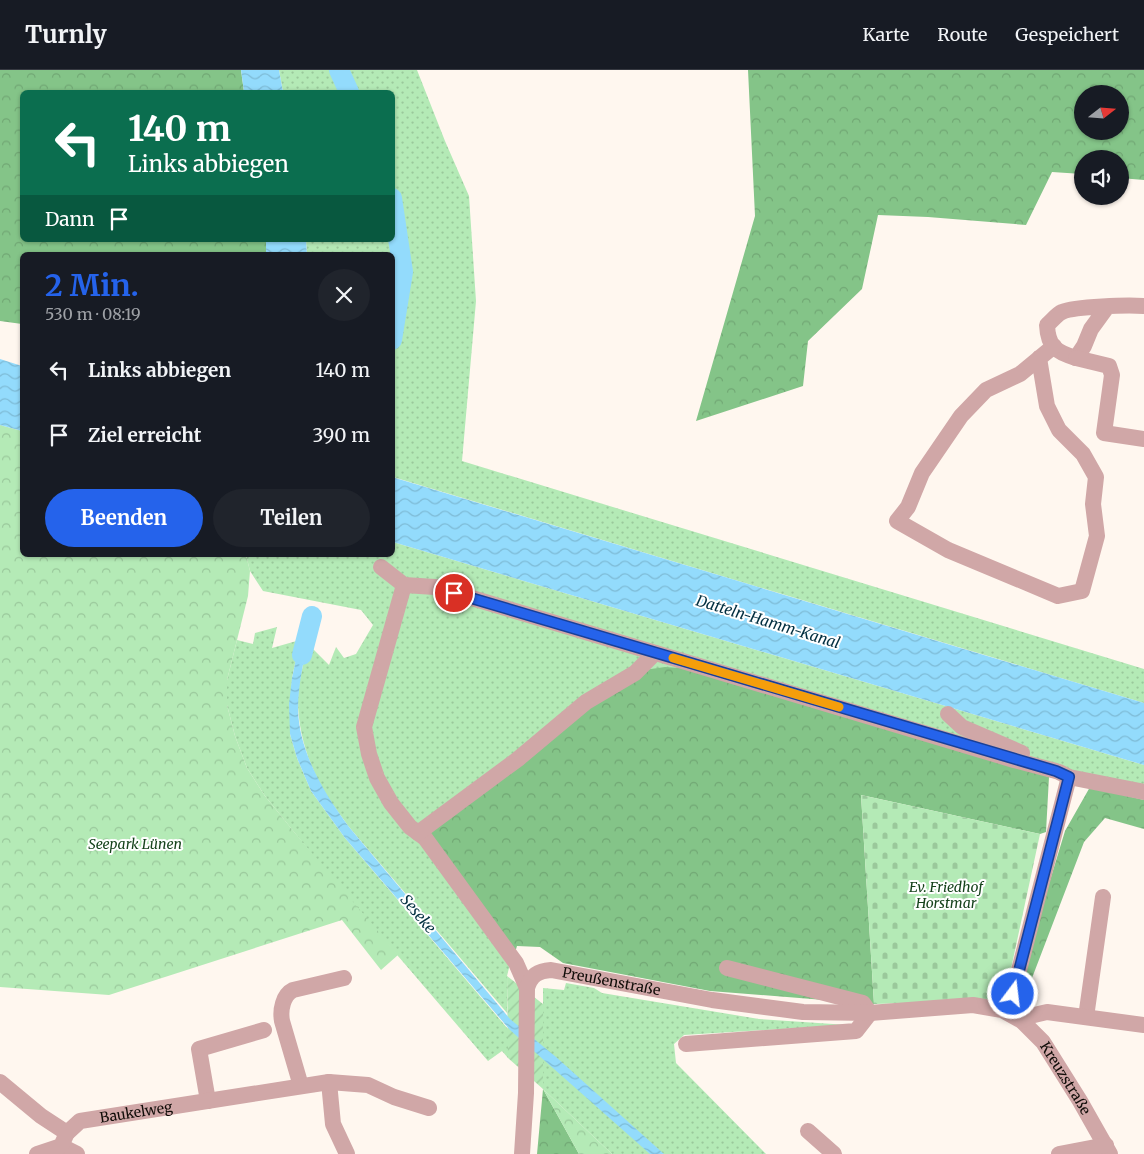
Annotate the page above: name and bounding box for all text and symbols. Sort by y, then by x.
text: Turnly [25,19,107,50]
text: Karte [863,23,909,46]
text: Route [937,23,987,46]
text: Gespeichert [1015,23,1119,46]
north arrow [1074,85,1129,140]
map controls [1074,85,1129,205]
text: 140 m [128,107,231,151]
icon: left [45,110,110,175]
text: Links abbiegen [128,150,289,178]
button: sound [1074,150,1129,205]
icon: arrive [105,205,133,233]
text: Dann [45,207,95,231]
text: 2 Min. [45,266,139,304]
button: close [318,269,370,321]
text: 530 m · 08:19 [45,304,141,324]
icon: left [45,356,73,384]
text: Links abbiegen [88,358,231,382]
text: 140 m [315,358,370,382]
icon: arrive [45,421,73,449]
text: Ziel erreicht [88,423,201,447]
text: 390 m [313,423,370,447]
button: Beenden [45,489,203,547]
button: Teilen [213,489,370,547]
pin [433,572,475,614]
icon: arrive [440,579,468,607]
water label: Datteln-Hamm-Kanal [693,590,842,652]
park label: Seepark Lünen [88,835,182,853]
park label: Ev. Friedhof Horstmar [909,878,985,912]
water label: Seseke [397,890,440,937]
street label: Preußenstraße [561,963,662,999]
position arrow [986,967,1038,1019]
street label: Kreuzstraße [1036,1038,1095,1118]
street label: Baukelweg [98,1098,174,1127]

